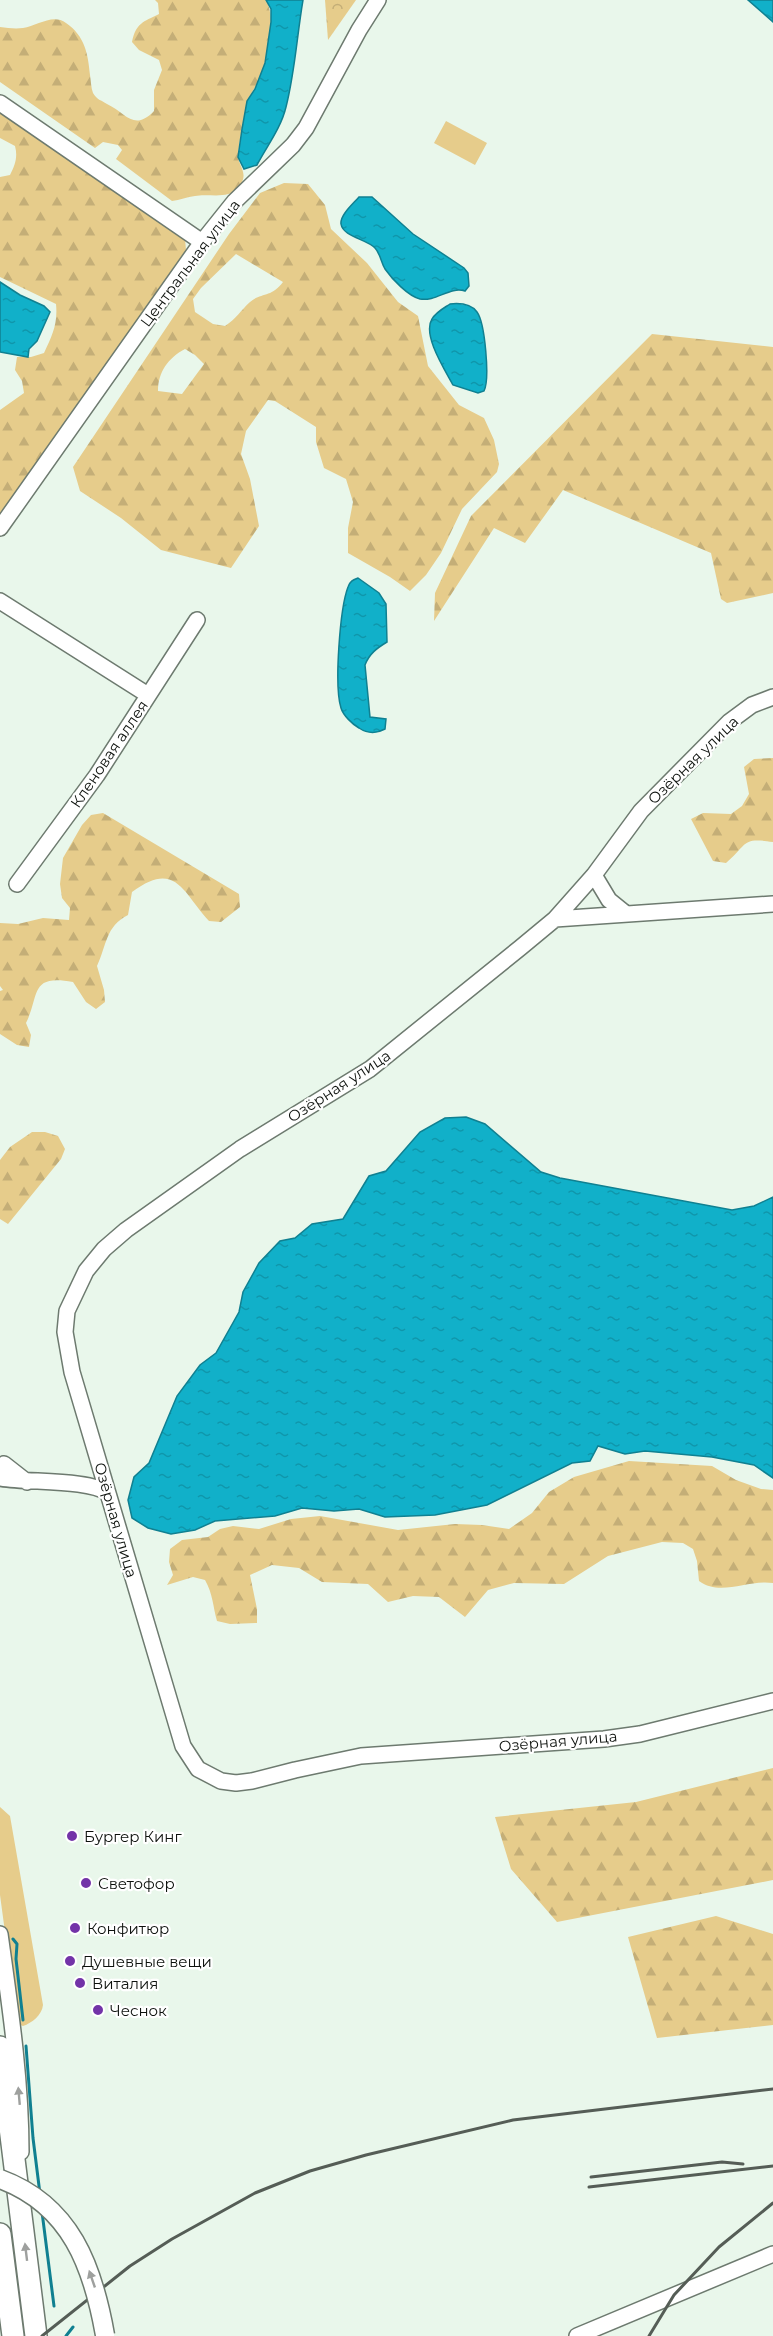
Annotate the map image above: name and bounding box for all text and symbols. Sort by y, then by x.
street label: Центральная улица [136,196,244,330]
street label: Кленовая аллея [66,697,152,811]
street label: Озёрная улица [644,712,742,808]
street label: Озёрная улица [284,1046,394,1126]
street label: Озёрная улица [90,1460,142,1580]
street label: Озёрная улица [498,1726,618,1756]
place label: Бургер Кинг [84,1827,182,1846]
marker: Бургер Кинг [65,1829,79,1843]
place label: Светофор [98,1874,175,1893]
marker: Светофор [79,1876,93,1890]
place label: Конфитюр [87,1919,169,1938]
marker: Конфитюр [68,1921,82,1935]
place label: Душевные вещи [82,1952,212,1971]
marker: Душевные вещи [63,1954,77,1968]
place label: Виталия [92,1974,158,1993]
marker: Виталия [73,1976,87,1990]
place label: Чеснок [110,2001,167,2020]
marker: Чеснок [91,2003,105,2017]
one-way arrow [14,2087,24,2106]
one-way arrow [21,2243,30,2262]
one-way arrow [86,2269,96,2287]

